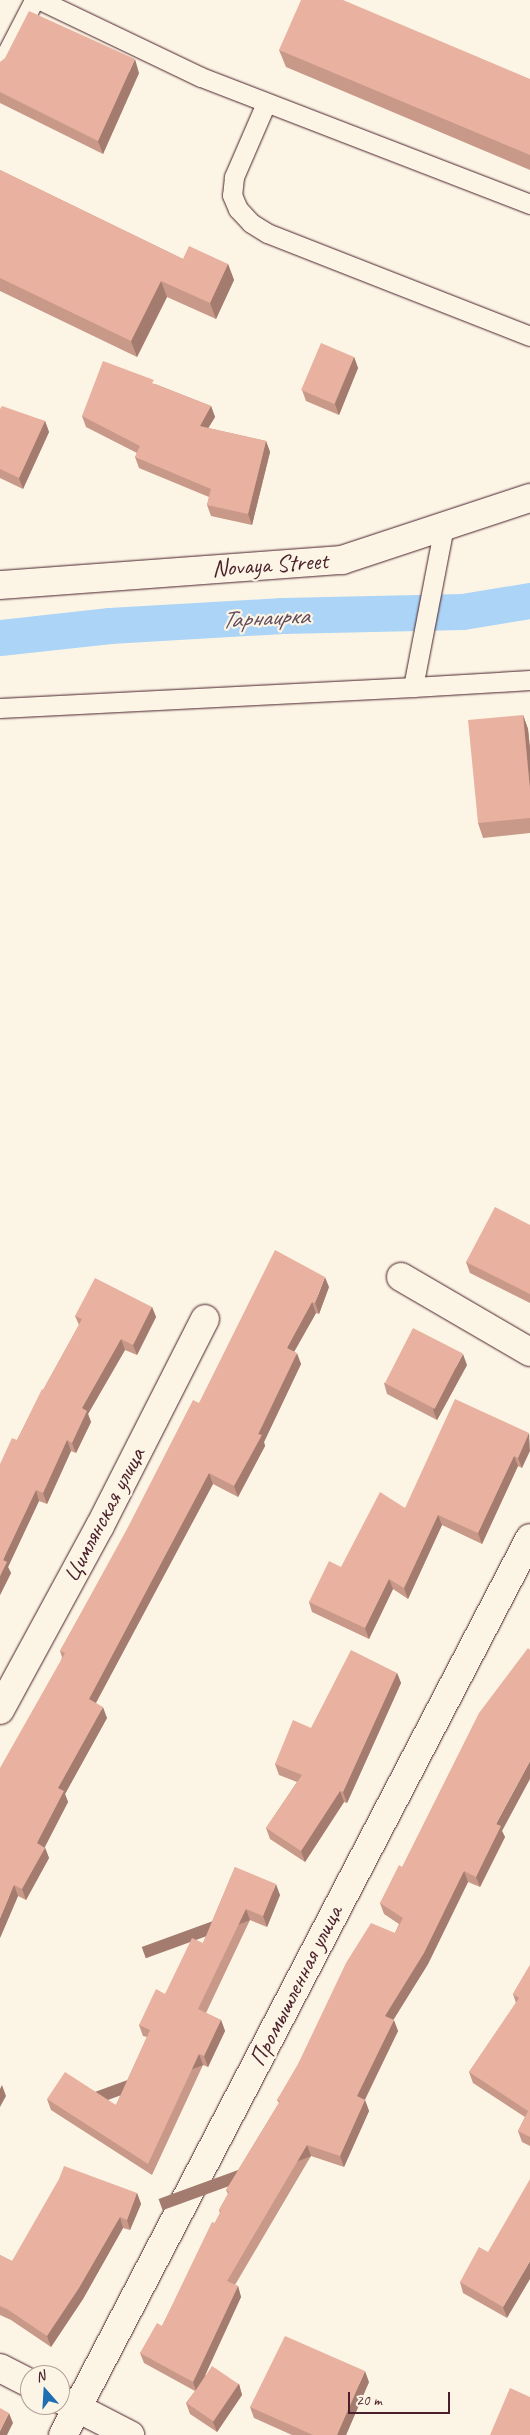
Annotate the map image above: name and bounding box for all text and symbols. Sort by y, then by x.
street label: Novaya Street [211,547,329,583]
water label: Тарнаирка [220,601,310,635]
street label: Цимлянская улица [56,1442,152,1588]
street label: Промышленная улица [243,1900,349,2072]
north arrow [20,2365,70,2415]
text: N [33,2367,47,2386]
scale bar [350,2382,452,2414]
text: 20 m [356,2391,382,2410]

